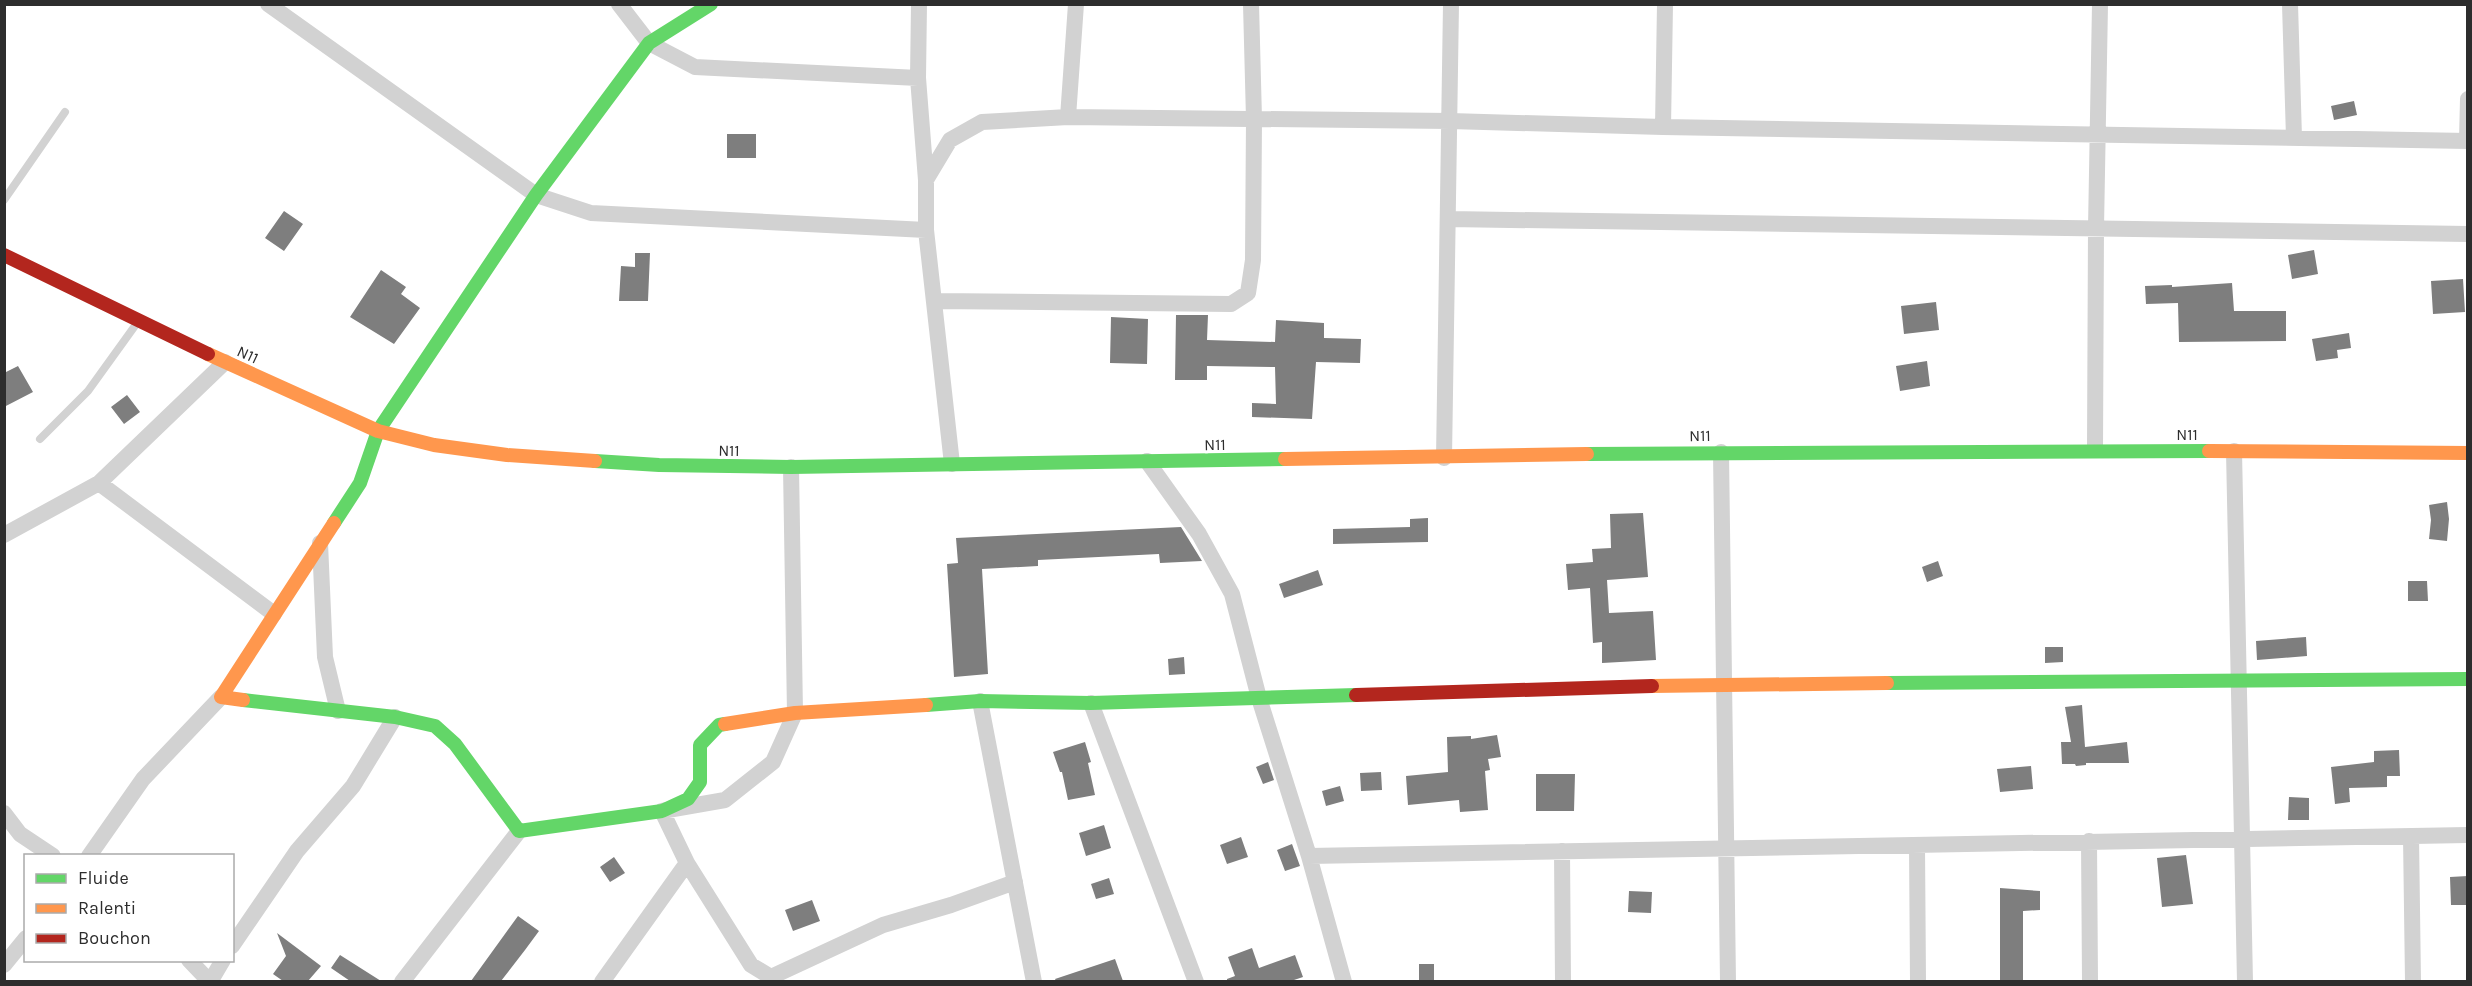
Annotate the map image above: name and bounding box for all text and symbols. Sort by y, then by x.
street label: N11 [234,341,262,368]
street label: N11 [2176,425,2198,444]
street label: N11 [1689,426,1711,445]
street label: N11 [1204,435,1226,454]
street label: N11 [718,441,740,460]
legend [24,854,234,962]
text: Fluide [78,867,129,889]
text: Ralenti [78,897,136,919]
text: Bouchon [78,927,151,949]

